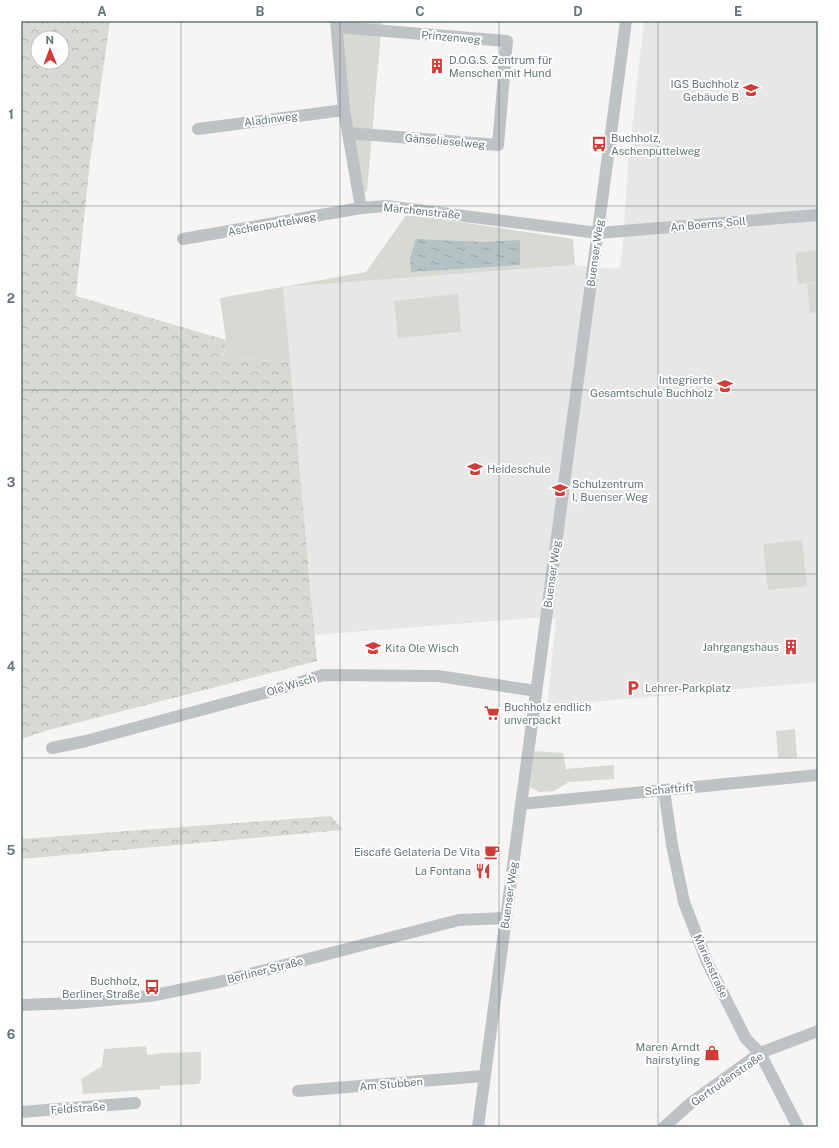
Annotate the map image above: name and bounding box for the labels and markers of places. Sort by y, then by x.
place label: D.O.G.S. Zentrum für Menschen mit Hund [449,54,553,79]
building icon: D.O.G.S. Zentrum für Menschen mit Hund [428,57,446,75]
place label: IGS Buchholz Gebäude B [671,78,739,103]
school or university icon: IGS Buchholz Gebäude B [742,81,760,99]
place label: Buchholz, Aschenputtelweg [611,132,701,157]
bus stop icon: Buchholz, Aschenputtelweg [590,135,608,153]
place label: Integrierte Gesamtschule Buchholz [590,374,713,399]
school or university icon: Integrierte Gesamtschule Buchholz [716,377,734,395]
school or university icon: Heideschule [466,460,484,478]
place label: Heideschule [487,463,551,475]
place label: Schulzentrum I, Buenser Weg [572,478,648,503]
school or university icon: Schulzentrum I, Buenser Weg [551,481,569,499]
building icon: Jahrgangshaus [782,638,800,656]
school or university icon: Kita Ole Wisch [364,639,382,657]
place label: Jahrgangshaus [702,641,779,653]
place label: Kita Ole Wisch [385,642,459,654]
parking icon: Lehrer-Parkplatz [624,679,642,697]
place label: Lehrer-Parkplatz [645,682,731,694]
place label: Buchholz endlich unverpackt [504,701,591,726]
supermarket icon: Buchholz endlich unverpackt [483,704,501,722]
cafe icon: Eiscafé Gelateria De Vita [483,843,501,861]
place label: Eiscafé Gelateria De Vita [354,846,480,858]
restaurant icon: La Fontana [474,862,492,880]
place label: La Fontana [415,865,471,877]
place label: Buchholz, Berliner Straße [62,975,140,1000]
bus stop icon: Buchholz, Berliner Straße [143,978,161,996]
place label: Maren Arndt hairstyling [635,1041,700,1066]
shop icon: Maren Arndt hairstyling [703,1044,721,1062]

